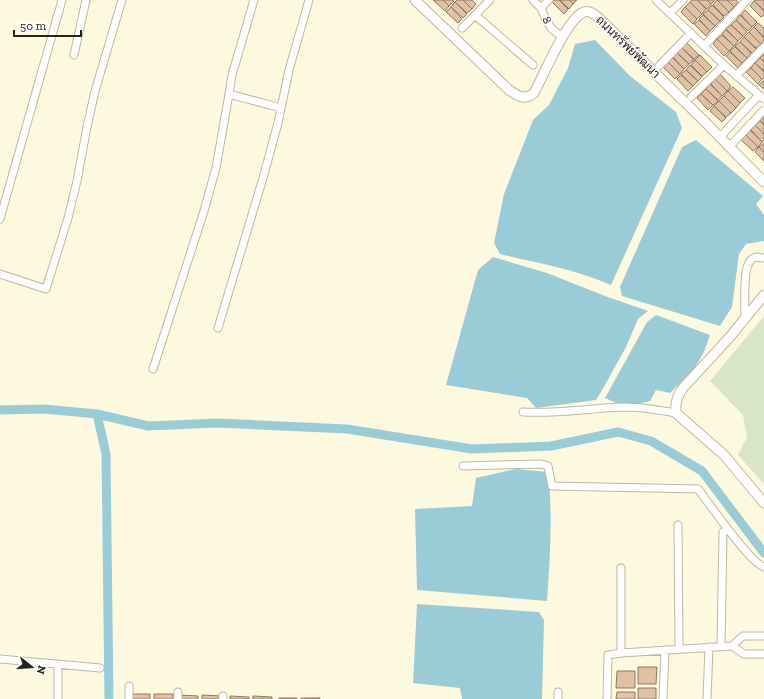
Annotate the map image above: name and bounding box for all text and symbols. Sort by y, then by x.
scale bar [14,12,81,38]
street label: ถนนทรัพย์พัฒนา [593,12,664,81]
street label: 8 [539,14,555,26]
text: 50 m [20,19,47,33]
north arrow [12,647,52,687]
text: N [33,664,49,676]

